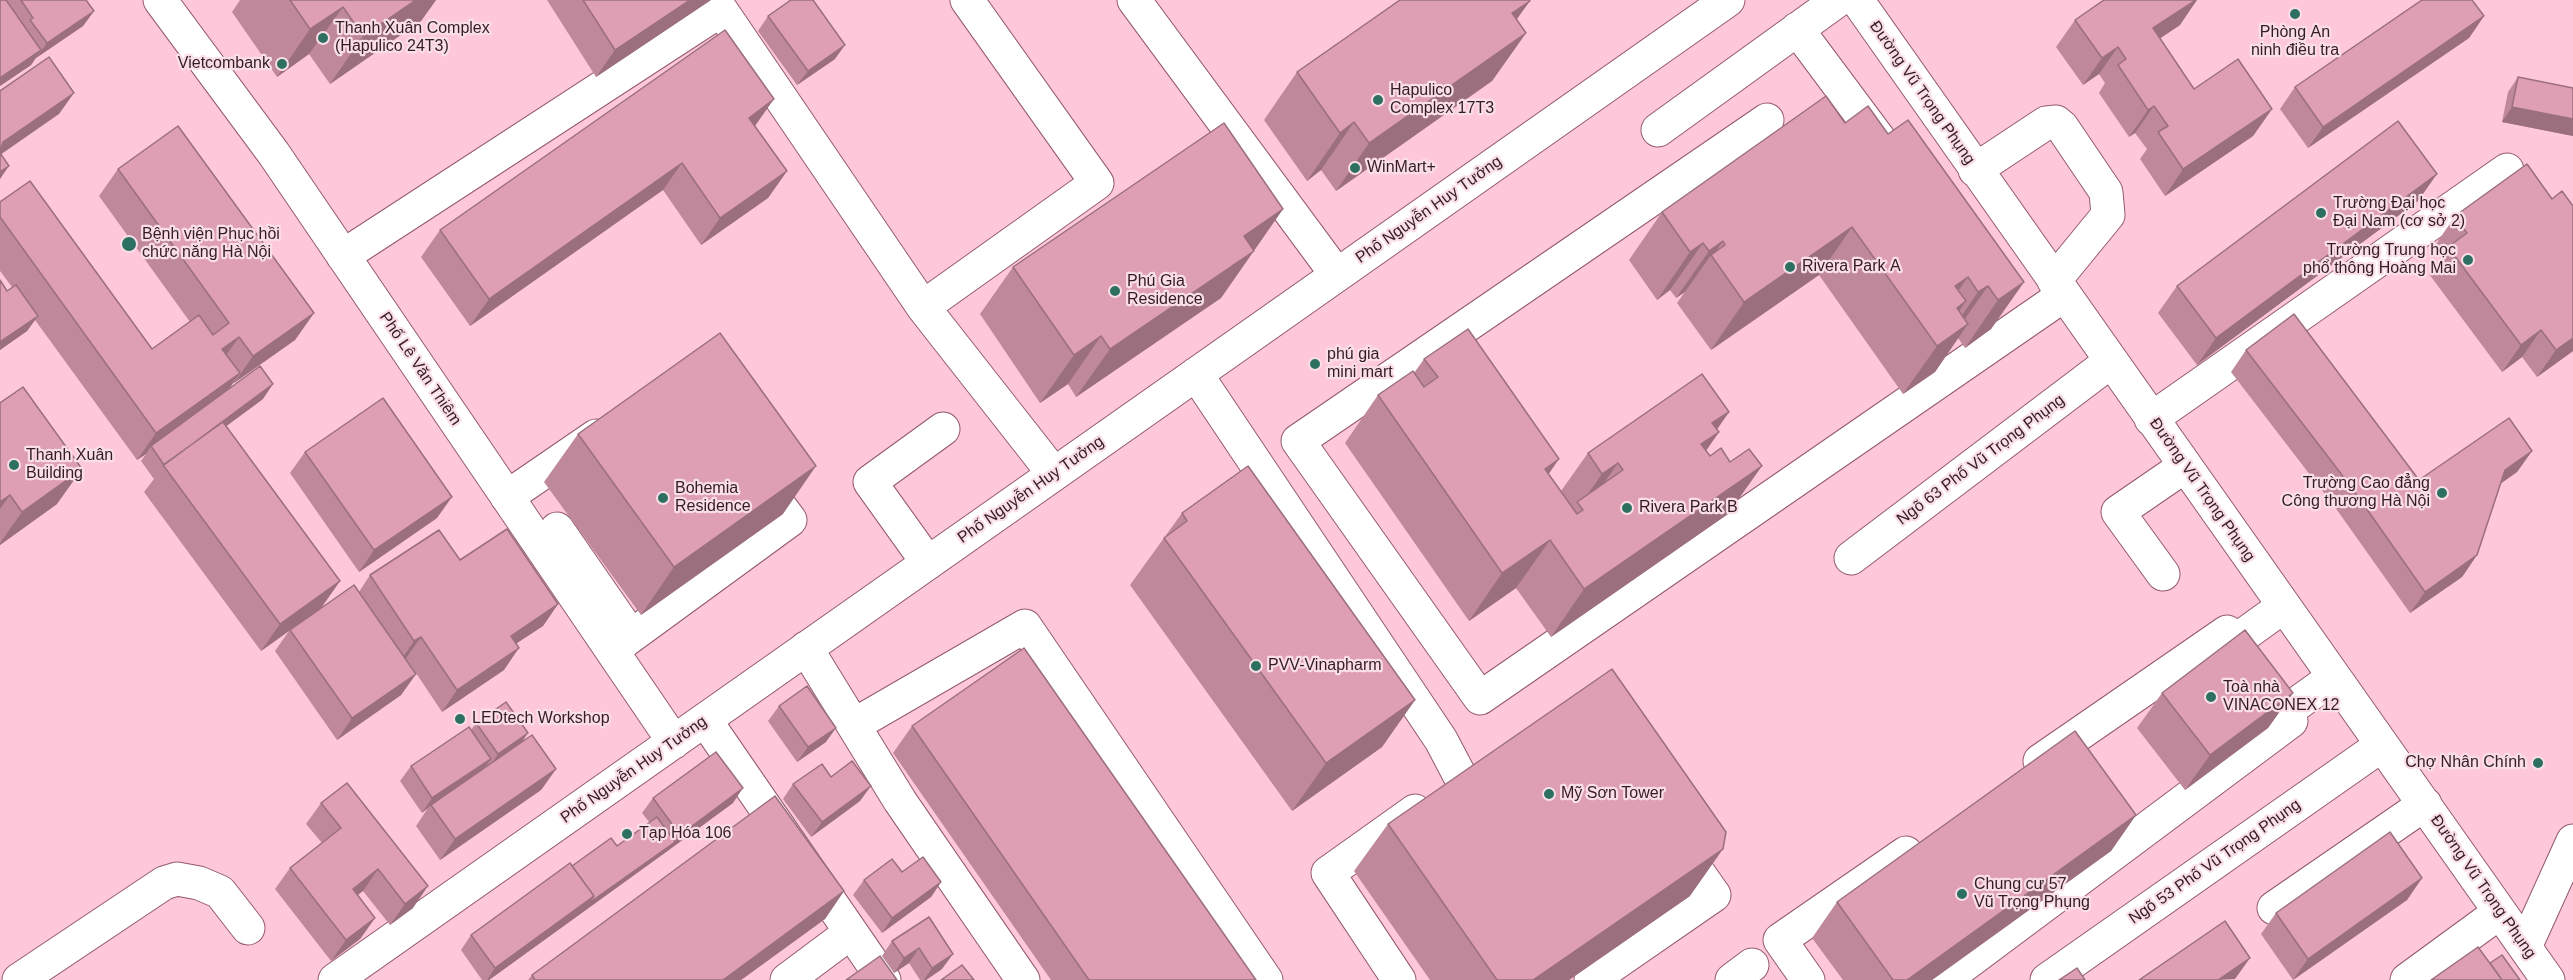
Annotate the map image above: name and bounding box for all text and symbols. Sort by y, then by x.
marker: Phòng An ninh điều tra [2288,7,2302,21]
street label: Đường Vũ Trọng Phụng [1865,17,1979,169]
place label: Thanh Xuân Complex (Hapulico 24T3) [335,19,490,57]
place label: Phòng An ninh điều tra [2251,23,2339,61]
marker: Thanh Xuân Complex (Hapulico 24T3) [316,31,330,45]
place label: Vietcombank [178,54,270,74]
marker: Vietcombank [275,57,289,71]
place label: Hapulico Complex 17T3 [1390,81,1494,119]
marker: Hapulico Complex 17T3 [1371,93,1385,107]
street label: Phố Nguyễn Huy Tưởng [1352,152,1506,268]
place label: WinMart+ [1367,158,1436,178]
marker: WinMart+ [1348,161,1362,175]
place label: Trường Đại học Đại Nam (cơ sở 2) [2333,194,2465,232]
marker: Trường Đại học Đại Nam (cơ sở 2) [2314,206,2328,220]
place label: Bệnh viện Phục hồi chức năng Hà Nội [142,225,280,263]
marker: Bệnh viện Phục hồi chức năng Hà Nội [120,235,138,253]
place label: Trường Trung học phổ thông Hoàng Mai [2303,241,2456,279]
marker: Trường Trung học phổ thông Hoàng Mai [2461,253,2475,267]
place label: Rivera Park A [1802,257,1901,277]
marker: Rivera Park A [1783,260,1797,274]
place label: Phú Gia Residence [1127,272,1203,310]
marker: Phú Gia Residence [1108,284,1122,298]
street label: Phố Lê Văn Thiêm [375,309,465,429]
place label: phú gia mini mart [1327,345,1393,383]
marker: phú gia mini mart [1308,357,1322,371]
street label: Ngõ 63 Phố Vũ Trọng Phụng [1893,391,2069,529]
street label: Đường Vũ Trọng Phụng [2145,414,2259,566]
street label: Phố Nguyễn Huy Tưởng [954,432,1108,548]
place label: Thanh Xuân Building [26,446,113,484]
marker: Thanh Xuân Building [7,458,21,472]
place label: Trường Cao đẳng Công thương Hà Nội [2282,474,2430,512]
place label: Bohemia Residence [675,479,751,517]
marker: Trường Cao đẳng Công thương Hà Nội [2435,486,2449,500]
marker: Bohemia Residence [656,491,670,505]
place label: Rivera Park B [1639,498,1738,518]
marker: Rivera Park B [1620,501,1634,515]
place label: PVV-Vinapharm [1268,656,1382,676]
marker: PVV-Vinapharm [1249,659,1263,673]
place label: Toà nhà VINACONEX 12 [2223,678,2339,716]
marker: Toà nhà VINACONEX 12 [2204,690,2218,704]
place label: LEDtech Workshop [472,709,610,729]
marker: LEDtech Workshop [453,712,467,726]
street label: Phố Nguyễn Huy Tưởng [557,712,711,828]
place label: Chợ Nhân Chính [2405,753,2526,773]
marker: Chợ Nhân Chính [2531,756,2545,770]
place label: Mỹ Sơn Tower [1561,784,1664,804]
marker: Mỹ Sơn Tower [1542,787,1556,801]
street label: Ngõ 53 Phố Vũ Trọng Phụng [2126,795,2304,929]
street label: Đường Vũ Trọng Phụng [2426,811,2540,963]
place label: Tạp Hóa 106 [639,824,732,844]
marker: Tạp Hóa 106 [620,827,634,841]
place label: Chung cư 57 Vũ Trọng Phụng [1974,875,2090,913]
marker: Chung cư 57 Vũ Trọng Phụng [1955,887,1969,901]

